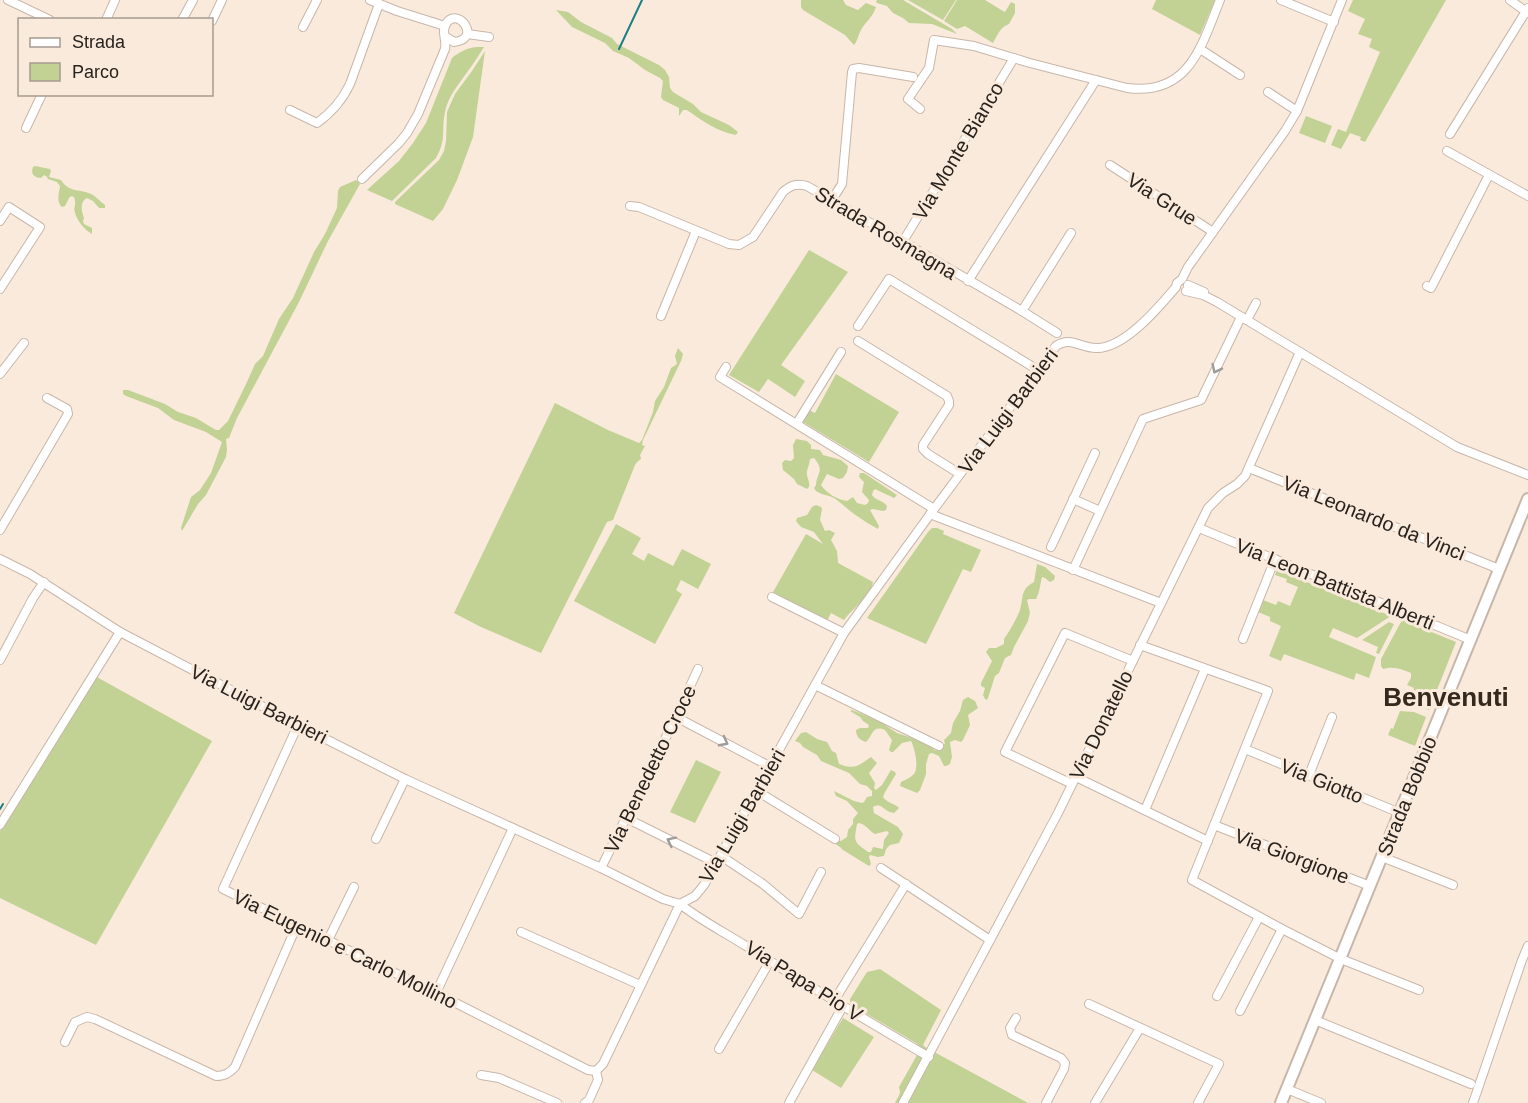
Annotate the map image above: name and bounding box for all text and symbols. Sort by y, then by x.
legend [18,18,213,96]
text: Strada [72,32,126,52]
text: Parco [72,62,119,82]
street label: Via Monte Bianco [908,78,1008,224]
street label: Via Grue [1123,168,1201,230]
street label: Strada Rosmagna [811,182,962,284]
street label: Via Luigi Barbieri [954,344,1062,478]
one-way arrow [1212,363,1224,374]
street label: Via Leonardo da Vinci [1279,471,1469,565]
street label: Via Leon Battista Alberti [1233,534,1437,634]
street label: Via Luigi Barbieri [187,660,331,748]
street label: Via Donatello [1065,667,1137,783]
street label: Via Benedetto Croce [600,681,700,857]
district label: Benvenuti [1383,682,1509,712]
street label: Strada Bobbio [1373,733,1441,859]
one-way arrow [717,735,728,746]
street label: Via Luigi Barbieri [695,745,789,887]
street label: Via Giotto [1277,754,1367,808]
street label: Via Giorgione [1232,824,1352,888]
one-way arrow [666,836,677,848]
street label: Via Eugenio e Carlo Mollino [229,885,461,1013]
street label: Via Papa Pio V [741,936,867,1026]

